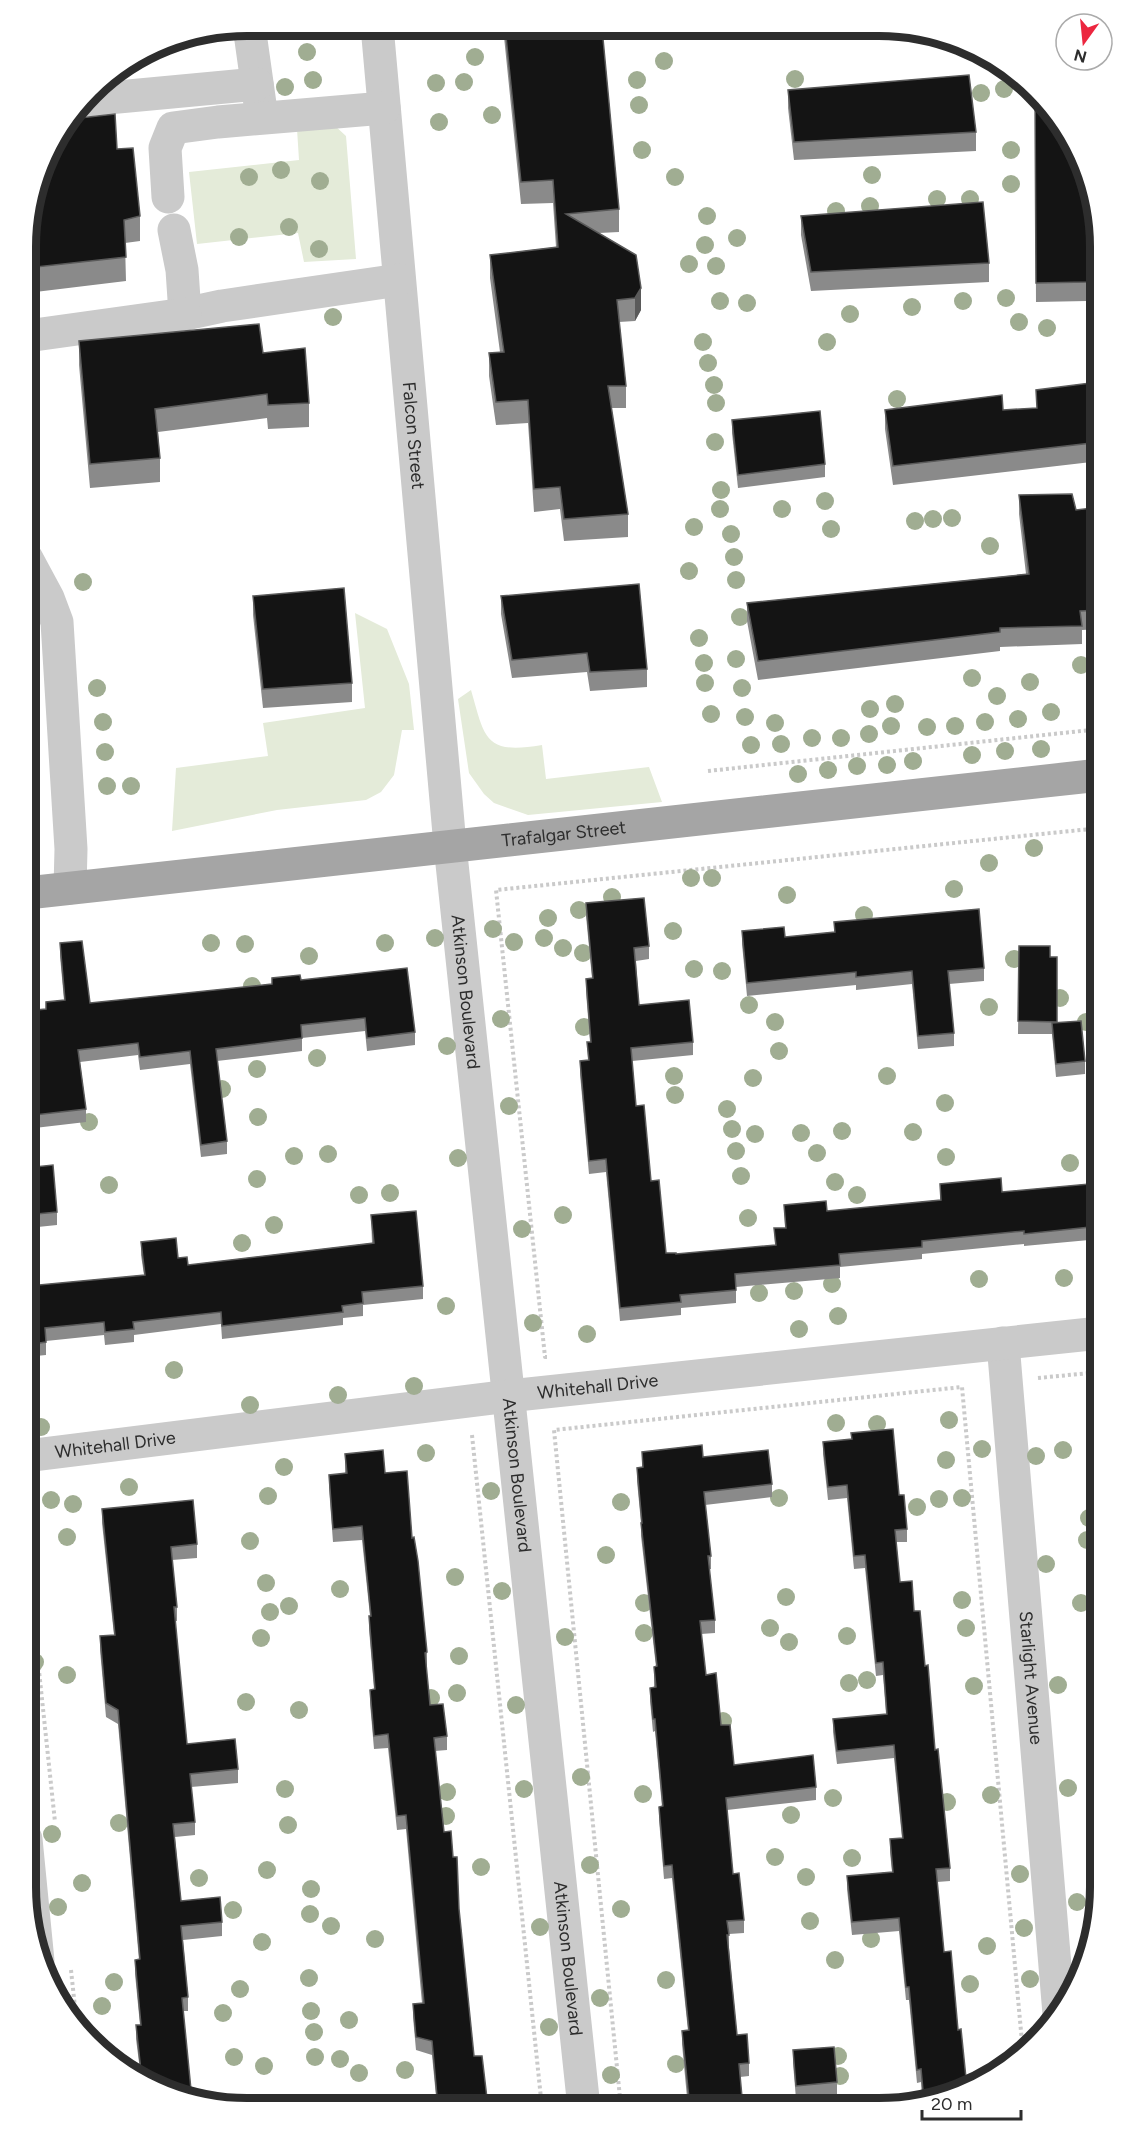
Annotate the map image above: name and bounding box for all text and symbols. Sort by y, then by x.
north arrow [1054,12,1114,72]
text: N [1072,45,1089,67]
street label: Falcon Street [398,381,429,490]
street label: Trafalgar Street [500,816,627,852]
street label: Atkinson Boulevard [446,914,485,1070]
street label: Whitehall Drive [536,1369,659,1404]
street label: Atkinson Boulevard [498,1397,536,1554]
street label: Whitehall Drive [54,1426,177,1463]
street label: Starlight Avenue [1014,1610,1047,1746]
street label: Atkinson Boulevard [549,1880,587,2037]
scale bar [922,2083,1021,2121]
text: 20 m [931,2093,972,2115]

